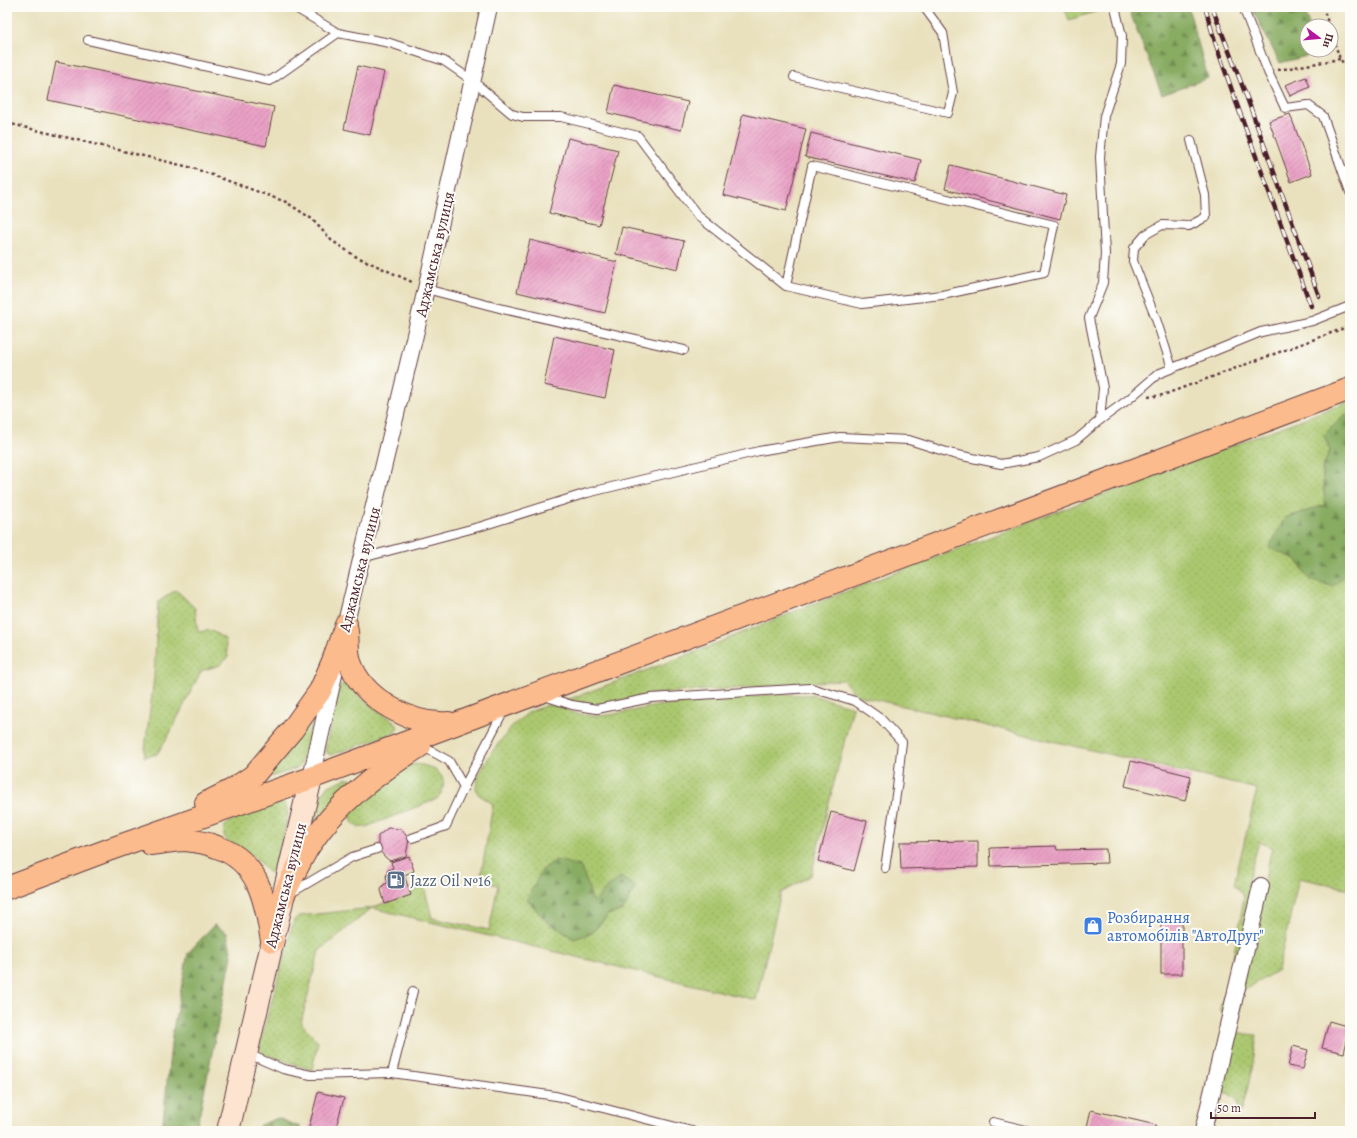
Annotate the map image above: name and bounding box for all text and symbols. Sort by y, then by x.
north arrow [1299,18,1339,58]
text: Пн [1319,32,1337,50]
street label: Аджамська вулиця [410,189,460,320]
street label: Аджамська вулиця [334,504,386,635]
street label: Аджамська вулиця [260,820,312,951]
fuel station icon: Jazz Oil №16 [385,869,407,891]
place label: Jazz Oil №16 [410,870,491,892]
place label: Розбирання автомобілів "АвтоДруг" [1107,907,1264,947]
shop icon: Розбирання автомобілів "АвтоДруг" [1082,915,1104,937]
scale bar [1211,1094,1315,1120]
text: 50 m [1217,1100,1241,1116]

